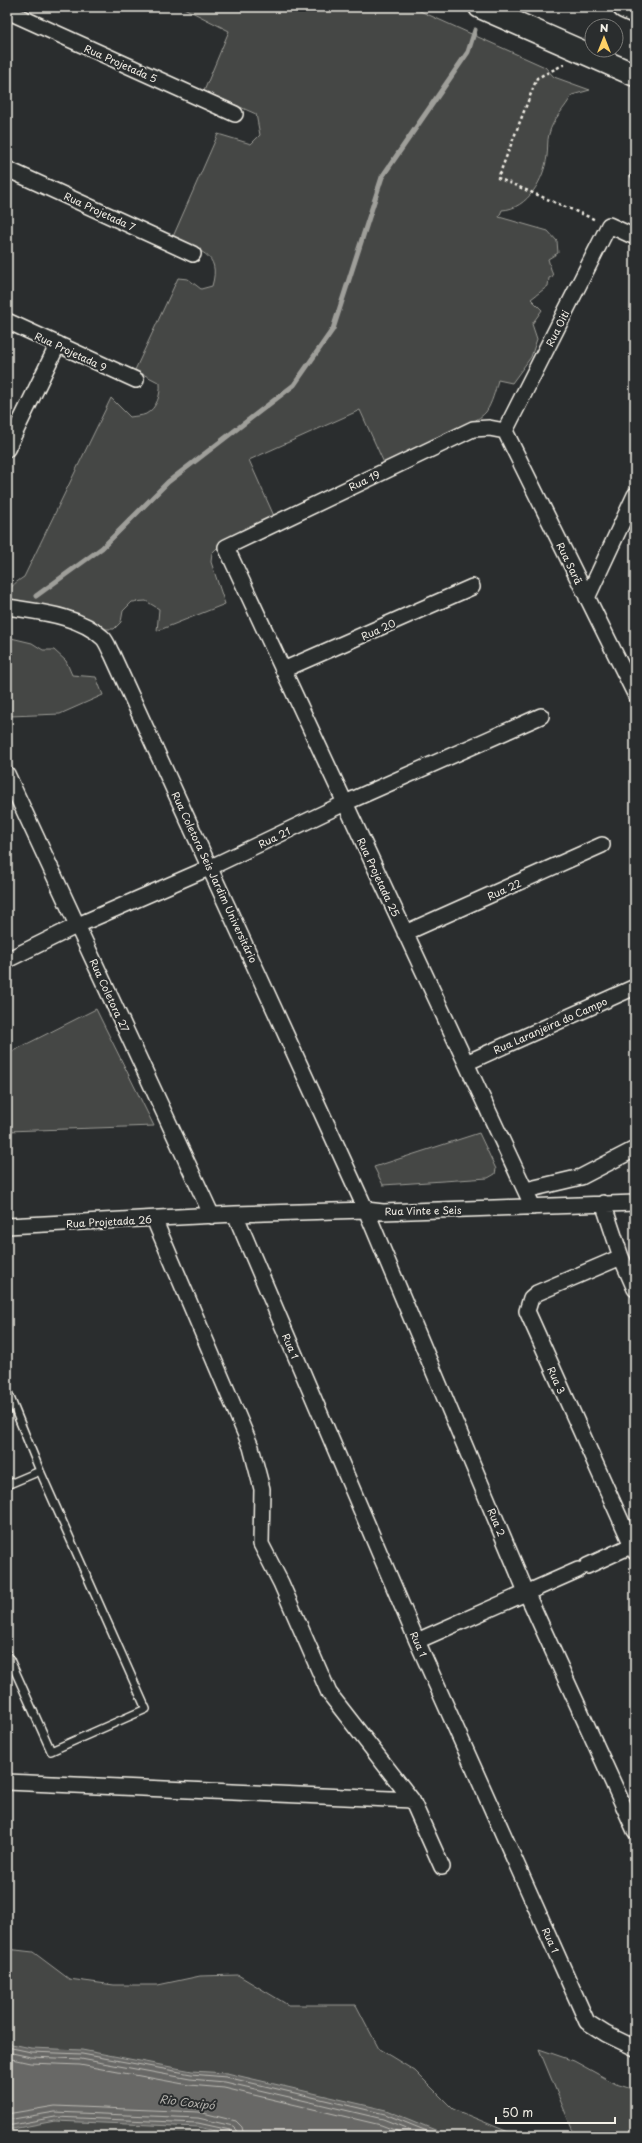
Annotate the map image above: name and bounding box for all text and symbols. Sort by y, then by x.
north arrow [584,18,624,58]
text: N [600,19,609,36]
street label: Rua Projetada 5 [82,40,160,86]
street label: Rua Projetada 7 [62,188,138,234]
street label: Rua Oiti [541,307,573,349]
street label: Rua Projetada 9 [33,328,109,374]
street label: Rua 19 [346,466,382,494]
street label: Rua Sarã [553,540,587,587]
street label: Rua 20 [358,615,398,643]
street label: Rua Coletora Seis Jardim Universitário [169,789,262,965]
street label: Rua 21 [256,823,292,851]
street label: Rua Projetada 25 [354,835,404,919]
street label: Rua 22 [485,875,523,903]
street label: Rua Coletora 27 [86,956,134,1034]
street label: Rua Laranjeira do Campo [491,993,610,1057]
street label: Rua Vinte e Seis [384,1202,462,1218]
street label: Rua Projetada 26 [66,1211,152,1231]
street label: Rua 1 [279,1331,303,1361]
street label: Rua 3 [544,1364,570,1396]
street label: Rua 2 [484,1506,510,1538]
street label: Rua 1 [407,1629,431,1659]
street label: Rua 1 [539,1925,563,1955]
water label: Rio Coxipó [158,2090,216,2114]
scale bar [496,2099,615,2125]
text: 50 m [502,2103,533,2121]

